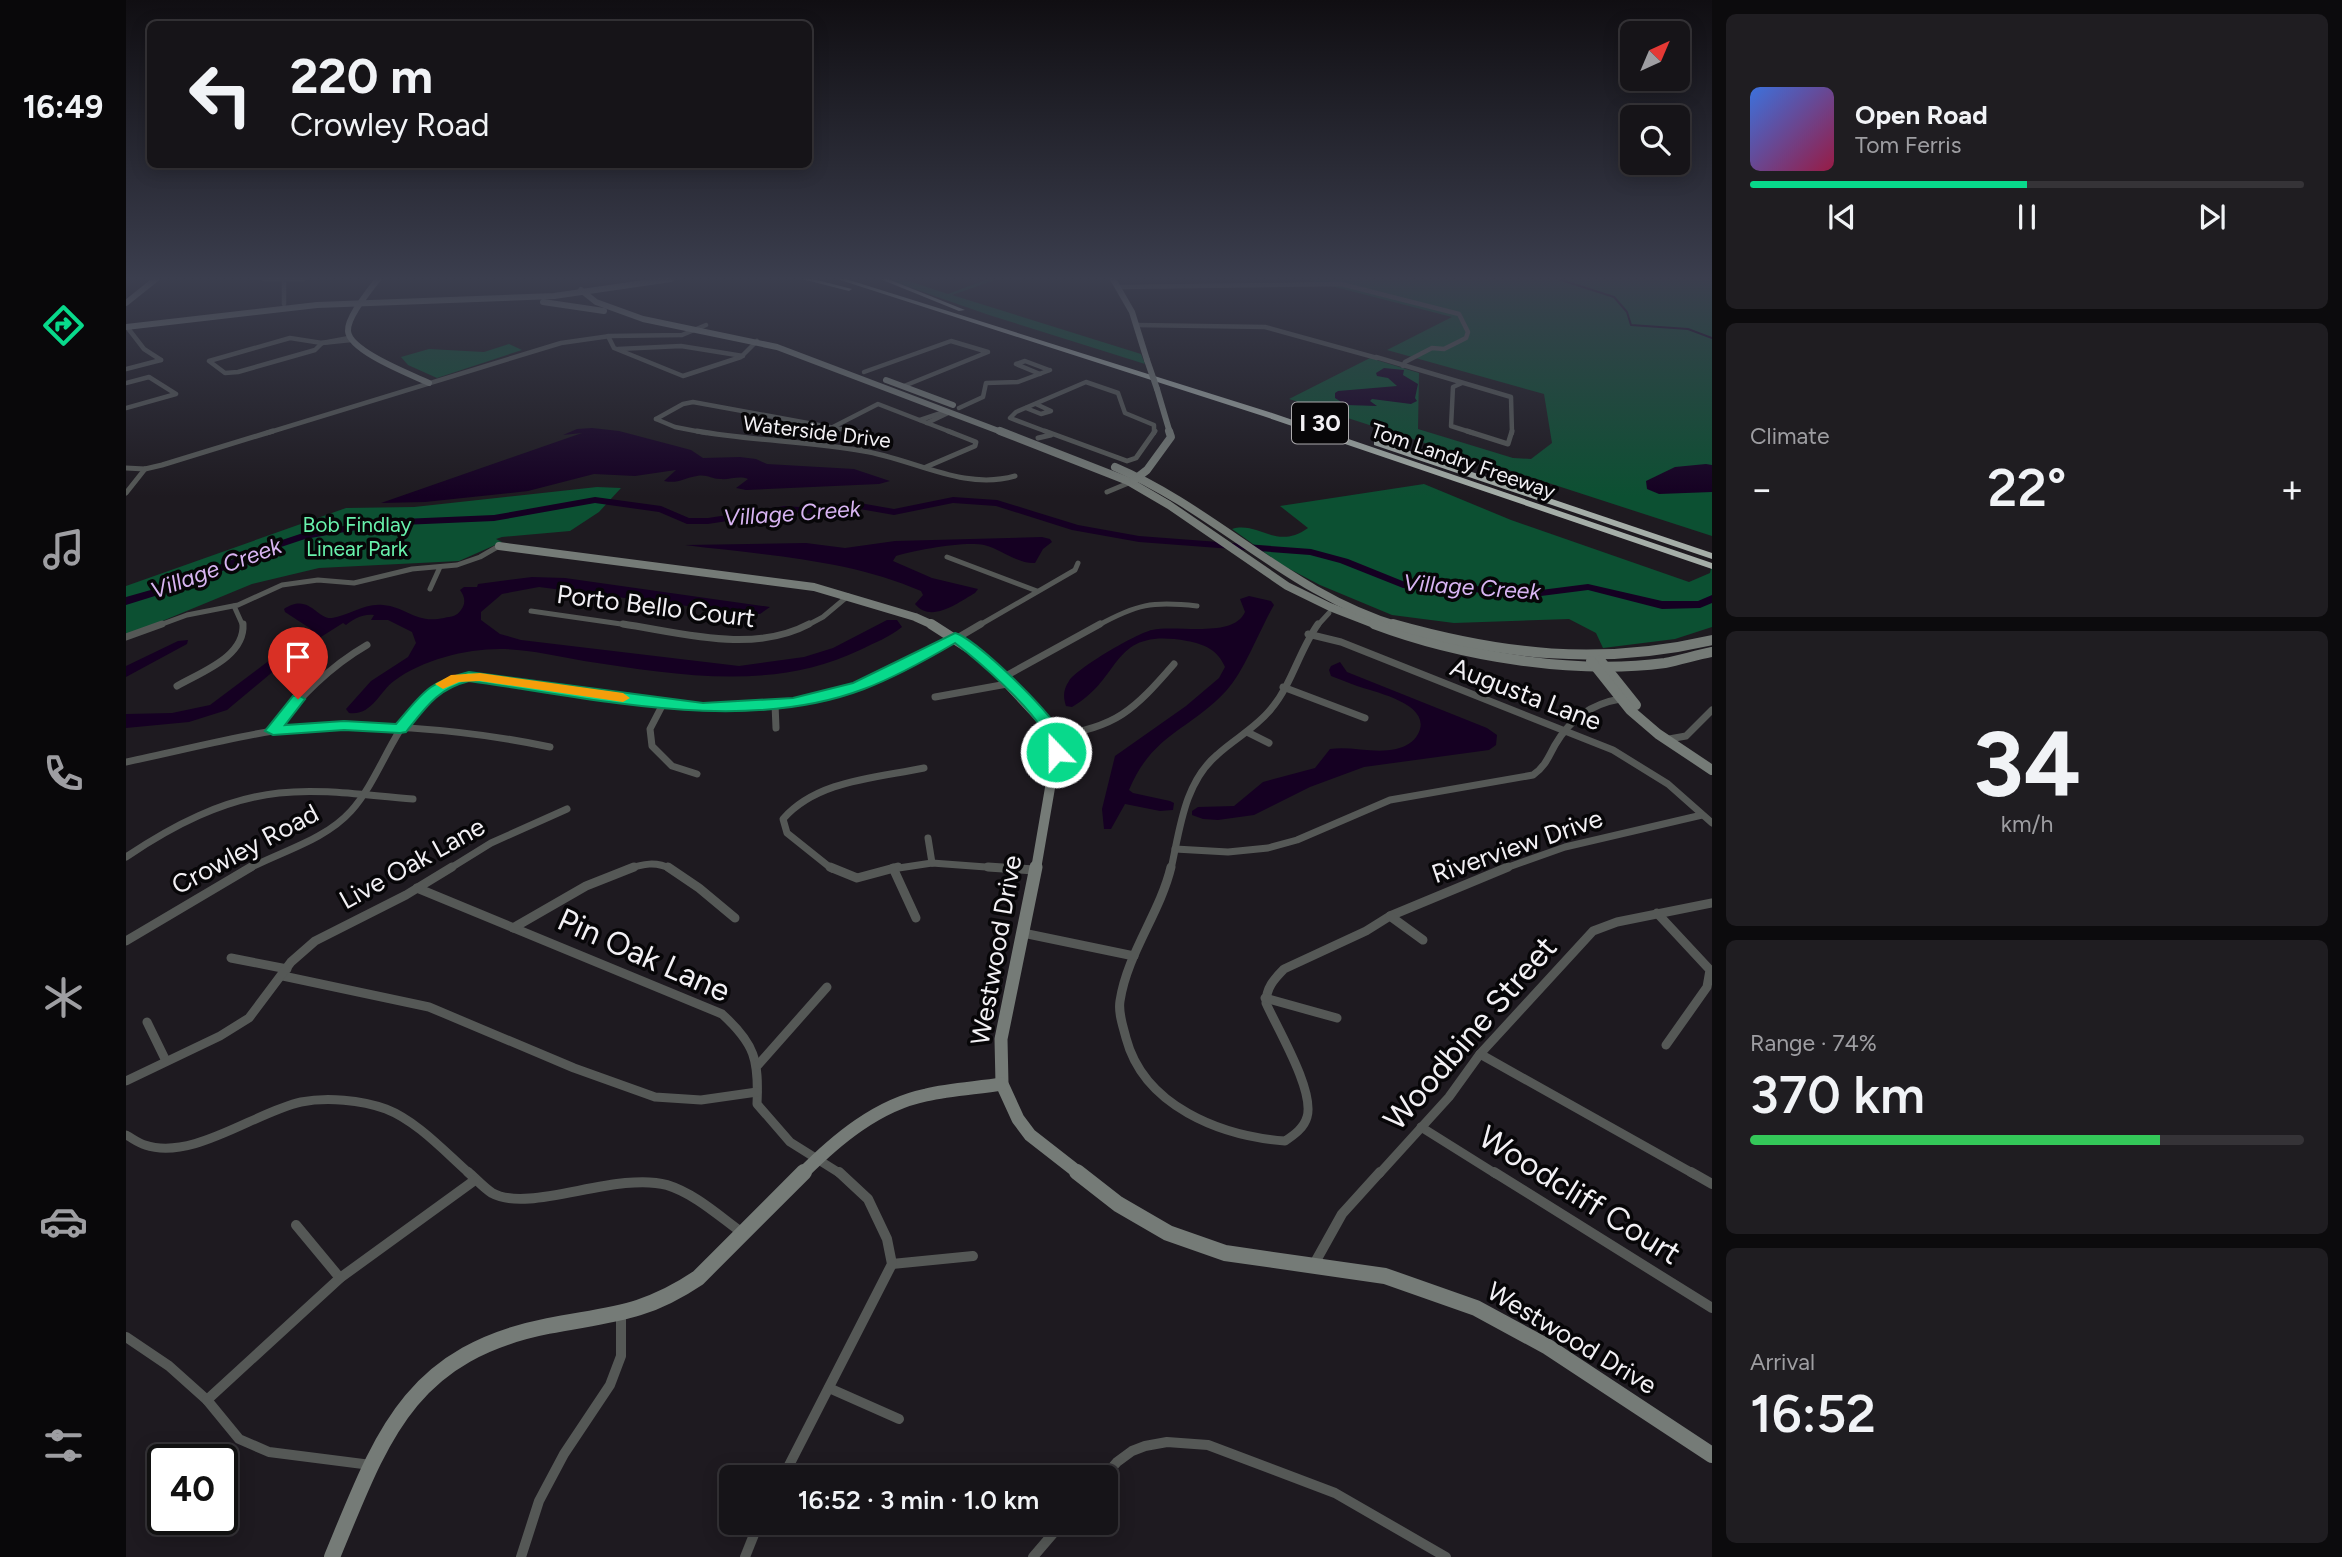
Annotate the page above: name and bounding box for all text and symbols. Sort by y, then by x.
north arrow [1620,21,1690,91]
map controls [1620,21,1690,175]
text: 220 m [290,46,433,105]
icon: left [175,49,266,140]
text: 16:49 [23,88,103,126]
text: Open Road [1855,99,1988,131]
button: search [1620,105,1690,175]
text: Crowley Road [290,106,490,144]
text: Tom Ferris [1855,131,1961,159]
icon: previous [1823,198,1861,236]
icon: pause [2008,198,2046,236]
icon: next [2193,198,2231,236]
icon: directions [39,301,88,350]
road number: I 30 [1292,402,1348,444]
street label: Waterside Drive [742,410,892,453]
street label: Tom Landry Freeway [1368,417,1559,504]
text: Climate [1750,422,1829,450]
text: 22° [1988,457,2066,519]
text: − [1750,466,1774,512]
text: + [2280,466,2304,512]
water label: Village Creek [722,494,862,532]
park label: Bob Findlay Linear Park [302,512,412,561]
icon: music [39,525,88,574]
water label: Village Creek [147,531,286,605]
water label: Village Creek [1402,568,1542,606]
street label: Porto Bello Court [555,578,757,634]
pin [268,627,328,699]
icon: arrive [279,638,317,676]
street label: Augusta Lane [1446,651,1606,737]
text: 34 [1973,710,2081,819]
position arrow [1019,715,1093,789]
icon: phone [39,749,88,798]
street label: Crowley Road [166,797,324,901]
street label: Riverview Drive [1427,802,1607,890]
street label: Live Oak Lane [334,810,490,916]
text: km/h [2001,810,2053,838]
street label: Westwood Drive [964,853,1028,1047]
street label: Pin Oak Lane [552,900,736,1010]
street label: Woodbine Street [1376,928,1564,1138]
icon: climate [39,973,88,1022]
text: Range · 74% [1750,1029,1877,1057]
text: 370 km [1750,1064,1925,1126]
street label: Woodcliff Court [1472,1118,1688,1272]
icon: car [39,1197,88,1246]
street label: Westwood Drive [1481,1275,1663,1401]
text: Arrival [1750,1348,1815,1376]
text: 16:52 [1750,1383,1876,1445]
icon: filters [39,1421,88,1470]
speed limit sign: 40 [147,1444,238,1535]
text: 16:52 · 3 min · 1.0 km [798,1484,1039,1516]

